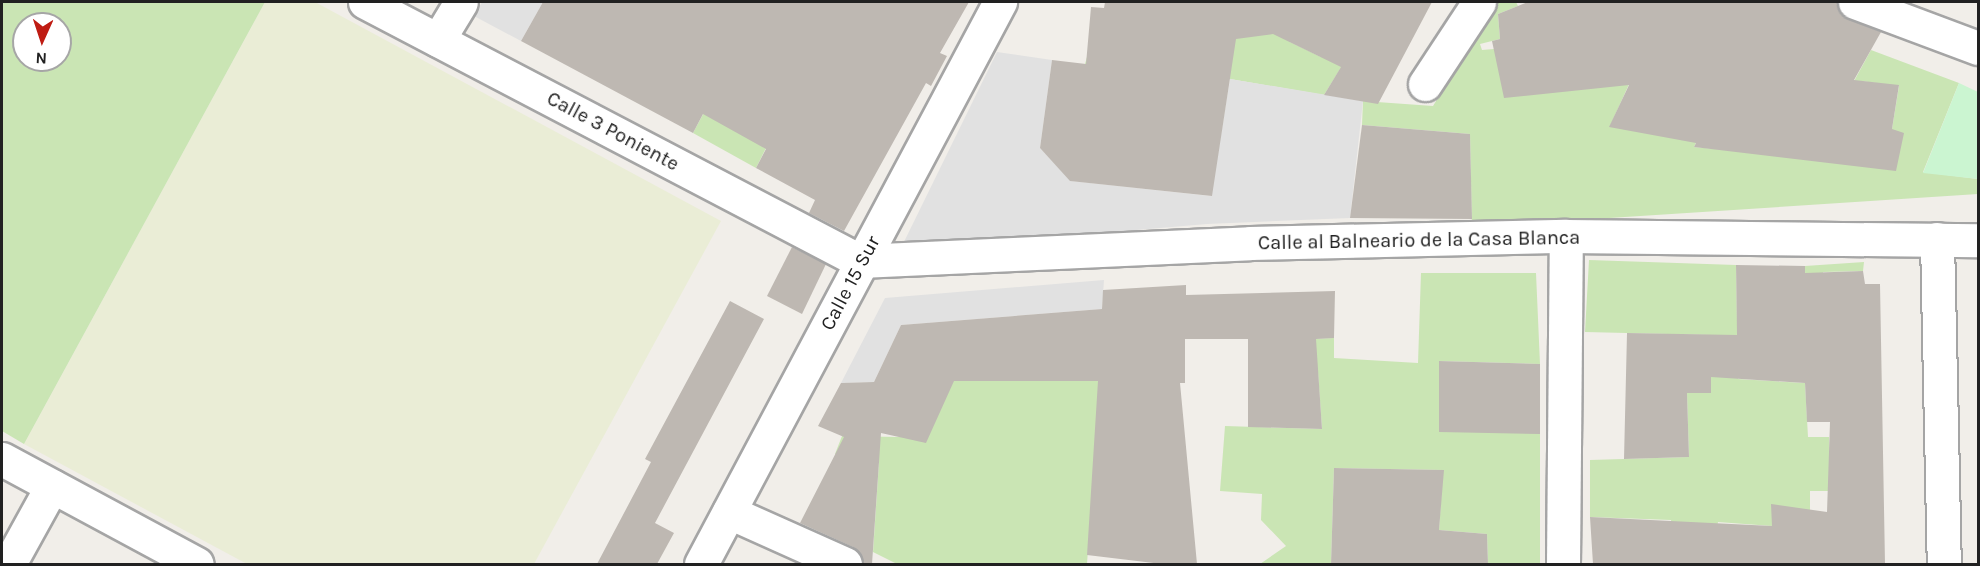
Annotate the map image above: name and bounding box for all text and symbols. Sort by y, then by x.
north arrow [12,12,72,72]
text: N [35,49,47,68]
street label: Calle 3 Poniente [543,86,683,176]
street label: Calle al Balneario de la Casa Blanca [1258,225,1580,255]
street label: Calle 15 Sur [815,232,885,334]

